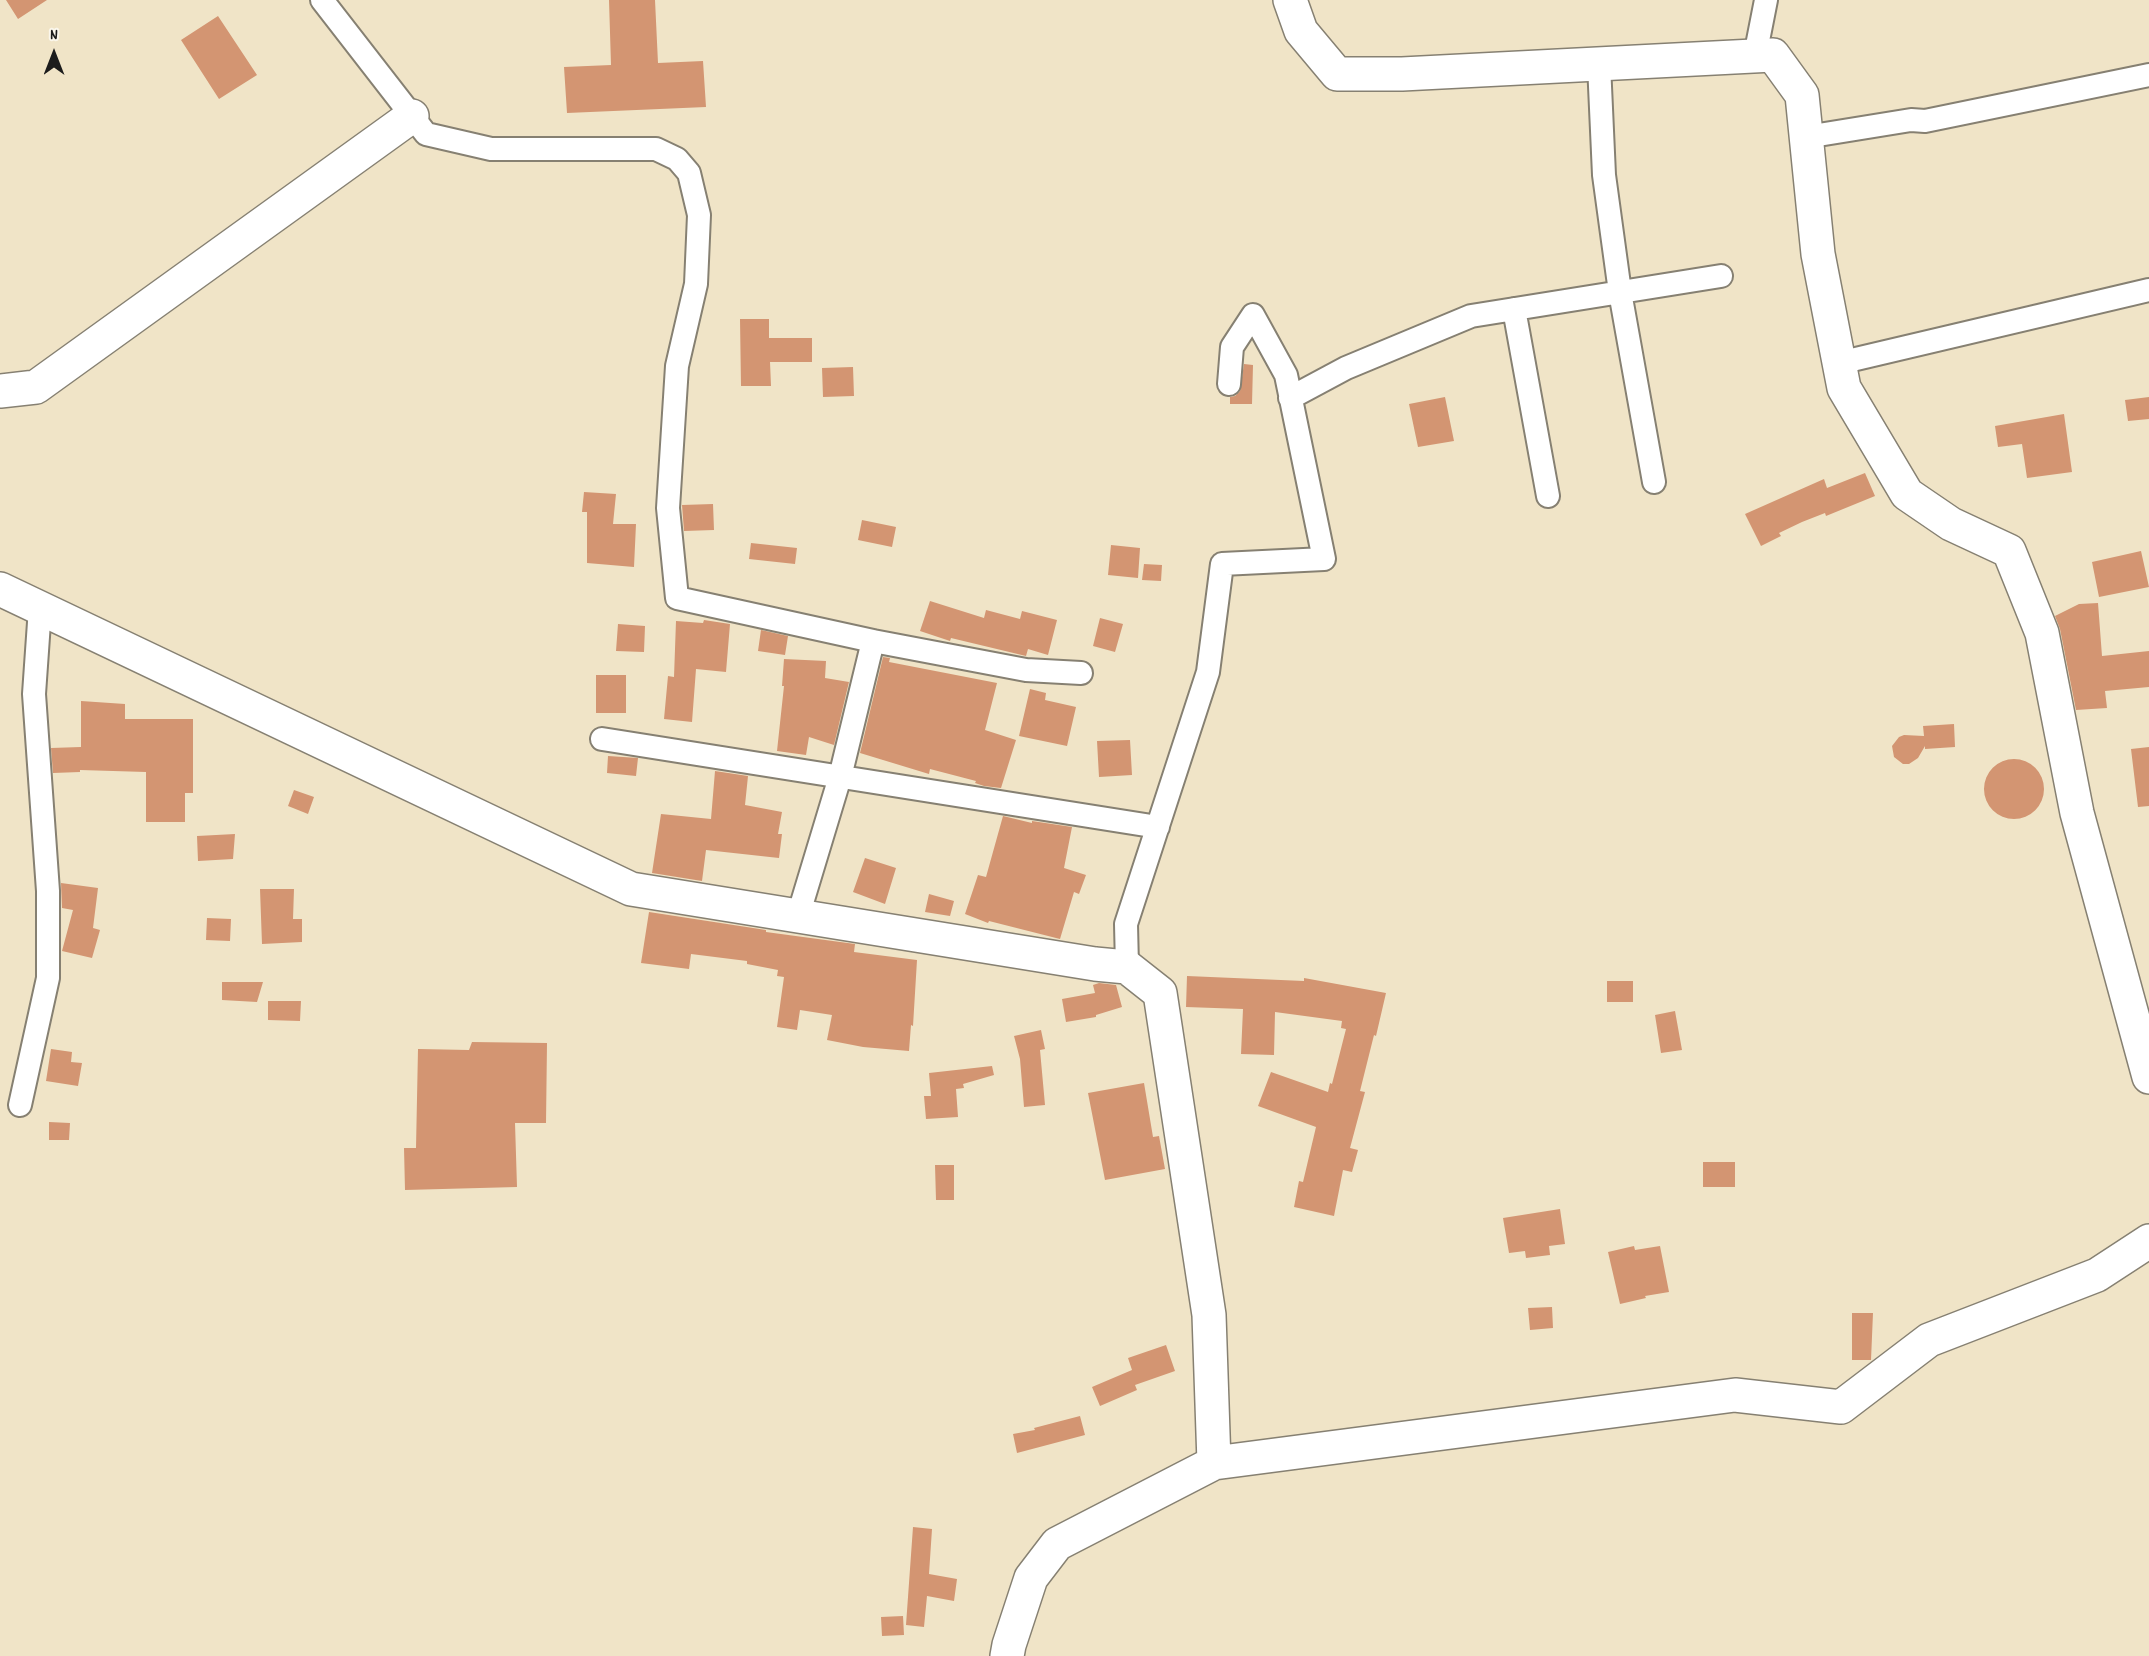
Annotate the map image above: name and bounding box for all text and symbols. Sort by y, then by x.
north arrow [24,24,84,84]
text: N [50,24,58,47]

